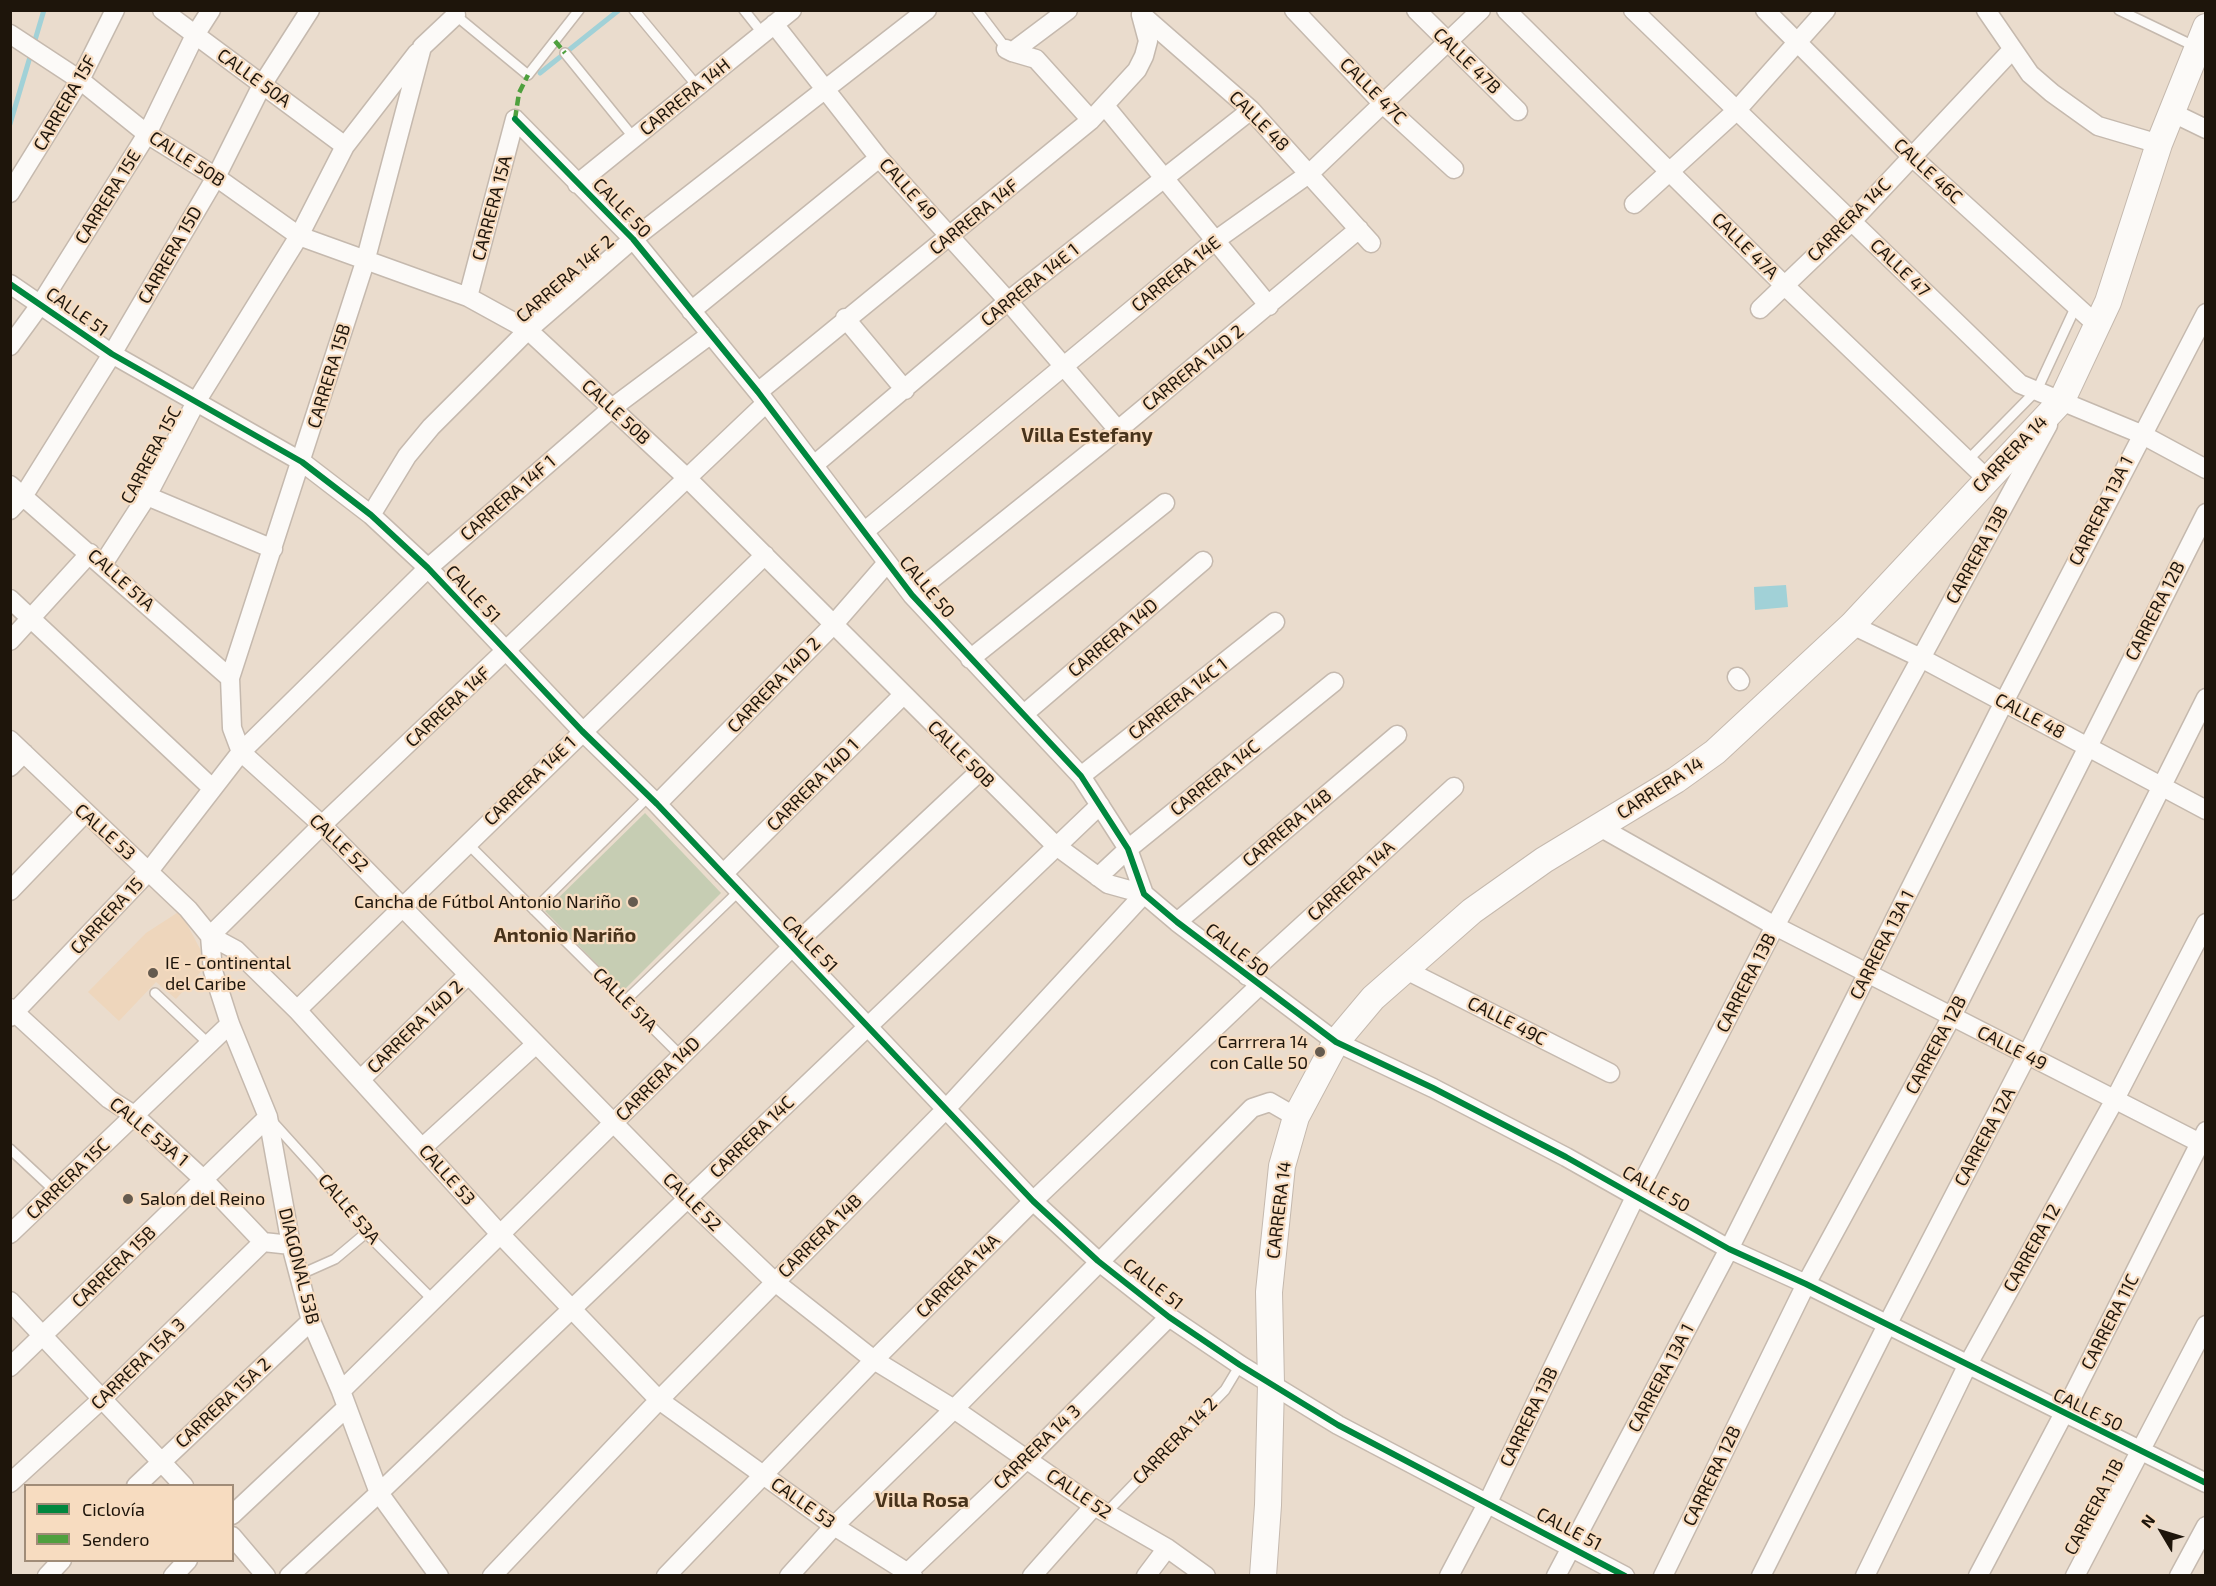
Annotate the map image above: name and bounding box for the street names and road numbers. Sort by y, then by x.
street label: CALLE 47B [1429,24,1505,98]
street label: CALLE 50A [213,44,295,112]
street label: CARRERA 15F [29,51,101,155]
street label: CALLE 47C [1335,53,1411,129]
street label: CARRERA 14H [635,54,735,140]
street label: CALLE 48 [1224,86,1294,156]
street label: CALLE 50B [145,127,229,191]
street label: CALLE 46C [1889,134,1967,208]
street label: CARRERA 15E [70,146,146,248]
street label: CARRERA 15A [468,153,516,263]
street label: CALLE 49 [875,154,941,224]
street label: CALLE 50 [588,174,656,242]
street label: CARRERA 14C [1803,174,1895,266]
street label: CARRERA 14F [925,175,1023,259]
street label: CARRERA 15D [133,202,207,308]
street label: CALLE 47A [1707,208,1783,284]
street label: CARRERA 14F 2 [512,231,618,327]
street label: CARRERA 14E [1127,231,1225,317]
street label: CALLE 47 [1866,234,1934,302]
street label: CARRERA 14E 1 [977,239,1083,331]
street label: CALLE 51 [42,283,112,341]
street label: CARRERA 14D 2 [1138,320,1248,416]
street label: CARRERA 15B [303,321,355,431]
street label: CALLE 50B [577,375,655,449]
street label: CARRERA 15C [116,403,186,507]
street label: CARRERA 14 [1968,411,2052,497]
street label: CARRERA 14F 1 [456,451,560,545]
street label: CARRERA 13A 1 [2064,453,2138,569]
street label: CARRERA 13B [1941,502,2013,608]
street label: CALLE 51A [83,545,159,615]
street label: CALLE 50 [895,552,959,622]
street label: CARRERA 12B [2121,558,2189,664]
street label: CALLE 51 [441,561,505,627]
street label: CARRERA 14D [1064,594,1162,682]
street label: CARRERA 14D 2 [723,633,825,737]
street label: CARRERA 14C 1 [1124,654,1232,744]
street label: CARRERA 14F [401,662,495,752]
street label: CALLE 48 [1991,689,2069,743]
street label: CALLE 50B [923,716,999,792]
street label: CARRERA 14E 1 [479,732,581,830]
street label: CARRERA 14D 1 [762,734,864,836]
street label: CARRERA 14C [1166,735,1264,821]
street label: CARRERA 14 [1613,752,1707,824]
street label: CARRERA 14B [1238,785,1336,871]
street label: CALLE 53 [70,799,140,865]
street label: CALLE 52 [305,810,373,876]
street label: CARRERA 14A [1303,836,1399,926]
street label: CARRERA 15 [66,873,148,959]
street label: CARRERA 13A 1 [1845,887,1919,1003]
street label: CALLE 51 [778,911,842,977]
street label: CALLE 50 [1201,919,1273,981]
street label: CARRERA 13B [1712,930,1780,1036]
street label: CALLE 51A [588,963,662,1037]
street label: CARRERA 14D 2 [363,976,467,1078]
street label: CALLE 49C [1464,992,1550,1050]
street label: CARRERA 12B [1901,992,1971,1098]
street label: CALLE 49 [1973,1021,2051,1075]
street label: CARRERA 14D [611,1032,705,1126]
street label: CARRERA 12A [1950,1084,2020,1190]
street label: CARRERA 14C [705,1092,799,1182]
street label: CALLE 53A 1 [105,1093,193,1171]
street label: CARRERA 15C [22,1134,114,1224]
street label: CALLE 53 [414,1140,480,1210]
street label: CARRERA 14 [1262,1160,1296,1260]
street label: CALLE 50 [1618,1161,1694,1217]
street label: CALLE 52 [658,1168,726,1236]
street label: CALLE 53A [313,1170,385,1248]
street label: CARRERA 14B [774,1190,866,1282]
street label: CARRERA 12 [1999,1200,2065,1296]
street label: DIAGONAL 53B [274,1206,324,1326]
street label: CARRERA 15B [68,1222,160,1312]
street label: CARRERA 14A [912,1230,1004,1322]
street label: CALLE 51 [1118,1254,1188,1314]
street label: CARRERA 11C [2077,1270,2143,1374]
street label: CARRERA 15A 3 [87,1314,189,1414]
street label: CARRERA 13A 1 [1623,1320,1699,1436]
street label: CARRERA 15A 2 [171,1353,275,1453]
street label: CARRERA 13B [1496,1364,1562,1470]
street label: CALLE 50 [2050,1384,2126,1436]
street label: CARRERA 14 2 [1128,1393,1222,1489]
street label: CARRERA 14 3 [989,1400,1085,1494]
street label: CARRERA 12B [1678,1422,1746,1530]
street label: CARRERA 11B [2060,1455,2128,1559]
street label: CALLE 52 [1042,1464,1116,1524]
street label: CALLE 53 [767,1473,839,1533]
street label: CALLE 51 [1533,1503,1605,1555]

